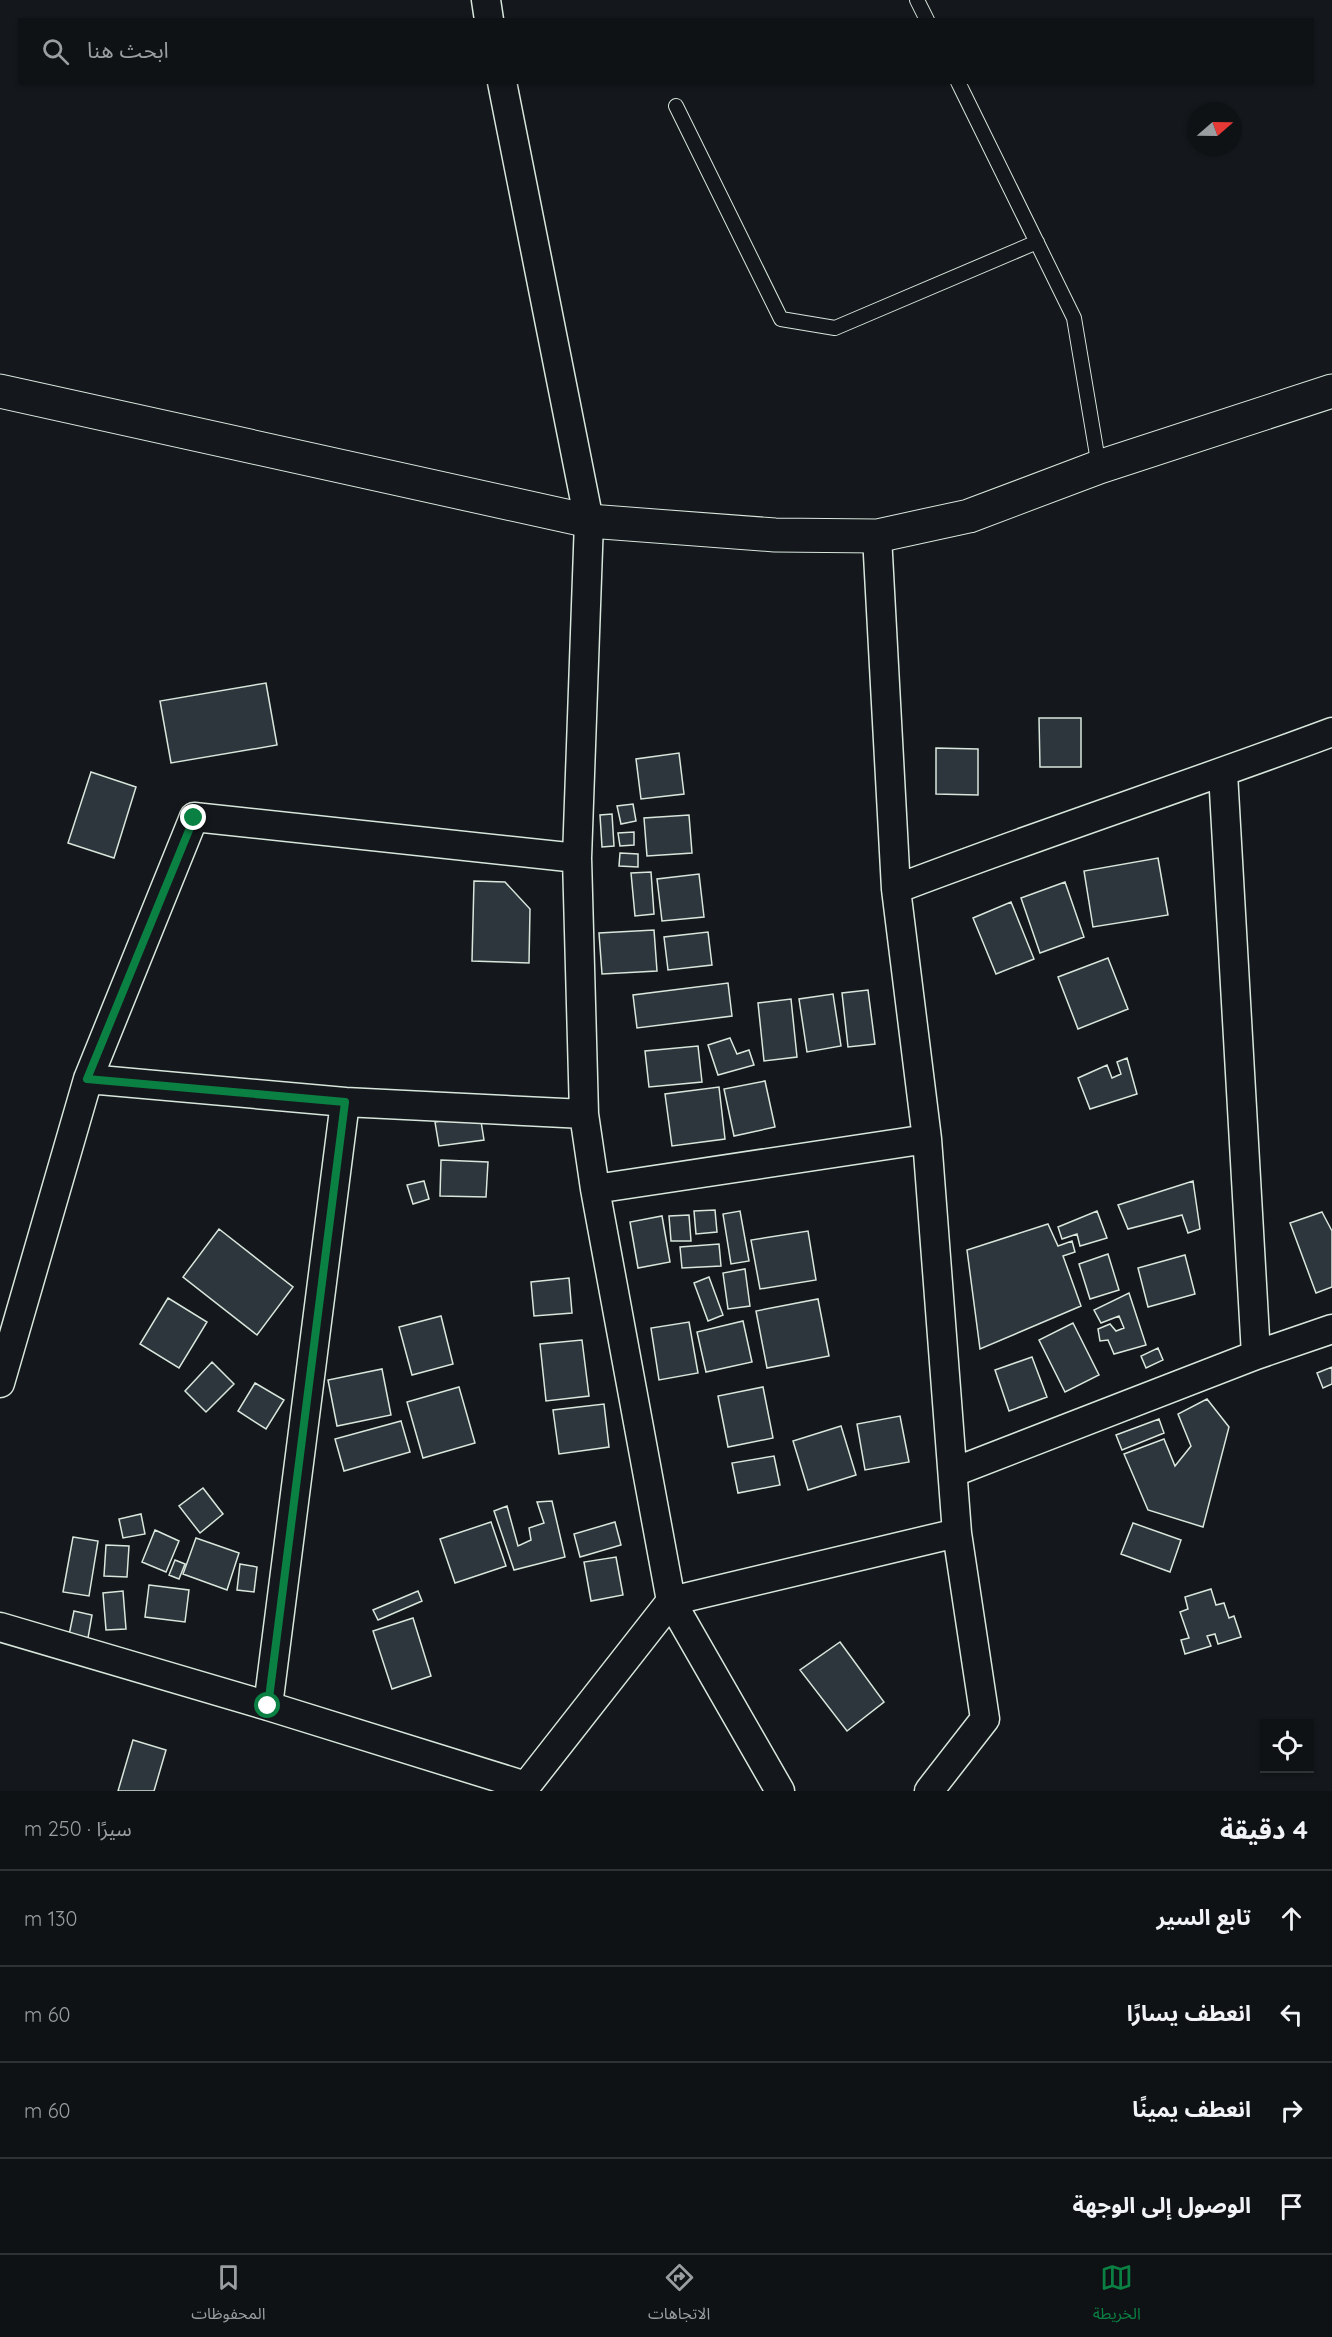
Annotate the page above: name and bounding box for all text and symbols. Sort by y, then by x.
search box [18,18,1314,84]
icon: search [39,35,72,68]
text: ابحث هنا [87,36,169,64]
north arrow [1188,102,1242,156]
route end [180,804,206,830]
route start [254,1692,280,1718]
map controls [1260,1719,1314,1773]
button: locate [1260,1719,1314,1773]
text: 4 دقيقة [1220,1813,1308,1846]
text: سيرًا · 250 m [24,1816,132,1841]
icon: ahead [1275,1902,1308,1935]
text: تابع السير [1157,1903,1251,1931]
text: 130 m [24,1906,78,1931]
icon: left [1275,1998,1308,2031]
text: انعطف يسارًا [1127,1999,1251,2027]
text: 60 m [24,2002,70,2027]
icon: right [1275,2094,1308,2127]
text: انعطف يمينًا [1132,2095,1251,2123]
text: 60 m [24,2098,70,2123]
icon: arrive [1275,2190,1308,2223]
text: الوصول إلى الوجهة [1073,2191,1251,2219]
tab: المحفوظات [191,2261,265,2331]
tab: الاتجاهات [648,2261,710,2331]
tab: الخريطة [1093,2261,1141,2331]

